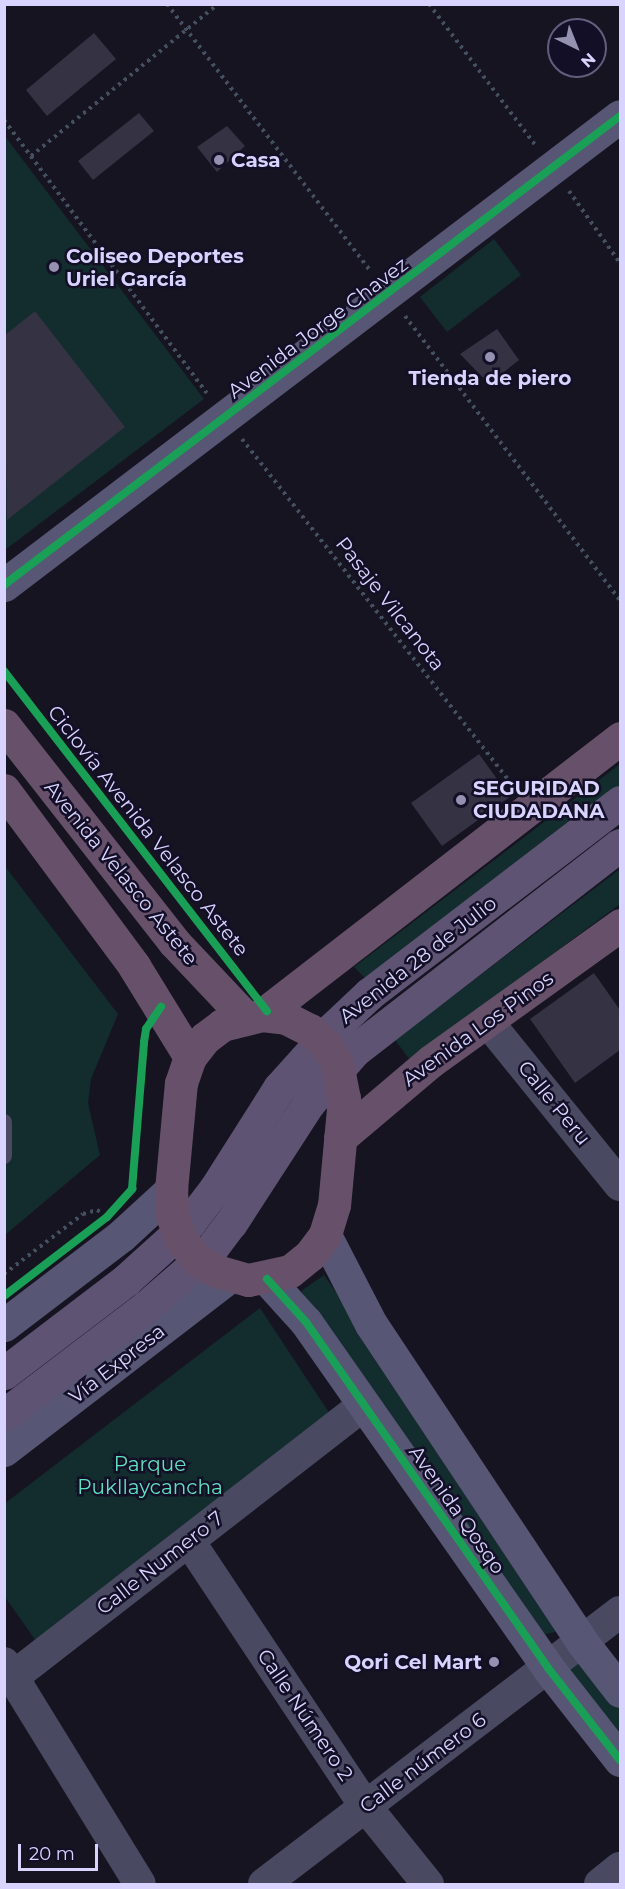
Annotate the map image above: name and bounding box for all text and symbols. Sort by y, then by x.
north arrow [547,18,607,78]
text: N [577,49,599,71]
place label: Casa [231,148,281,172]
marker: Casa [212,153,226,167]
place label: Coliseo Deportes Uriel García [66,244,244,291]
street label: Avenida Jorge Chavez [223,252,413,404]
marker: Coliseo Deportes Uriel García [47,260,61,274]
marker: Tienda de piero [483,350,497,364]
place label: Tienda de piero [409,366,571,390]
street label: Pasaje Vilcanota [330,532,450,676]
street label: Ciclovía Avenida Velasco Astete [43,701,253,961]
street label: Avenida Velasco Astete [39,776,203,970]
place label: SEGURIDAD CIUDADANA [473,777,605,824]
marker: SEGURIDAD CIUDADANA [454,793,468,807]
street label: Avenida 28 de Julio [335,891,501,1029]
street label: Avenida Los Pinos [398,966,558,1092]
street label: Calle Peru [513,1056,595,1150]
street label: Vía Expresa [64,1319,170,1409]
street label: Avenida Qosqo [404,1441,510,1579]
park label: Parque Pukllaycancha [77,1452,223,1499]
street label: Calle Numero 7 [92,1506,228,1620]
street label: Calle Número 2 [252,1645,358,1785]
place label: Qori Cel Mart [344,1650,482,1674]
marker: Qori Cel Mart [487,1655,501,1669]
street label: Calle número 6 [355,1708,491,1818]
scale bar [21,1832,100,1870]
text: 20 m [29,1843,75,1865]

